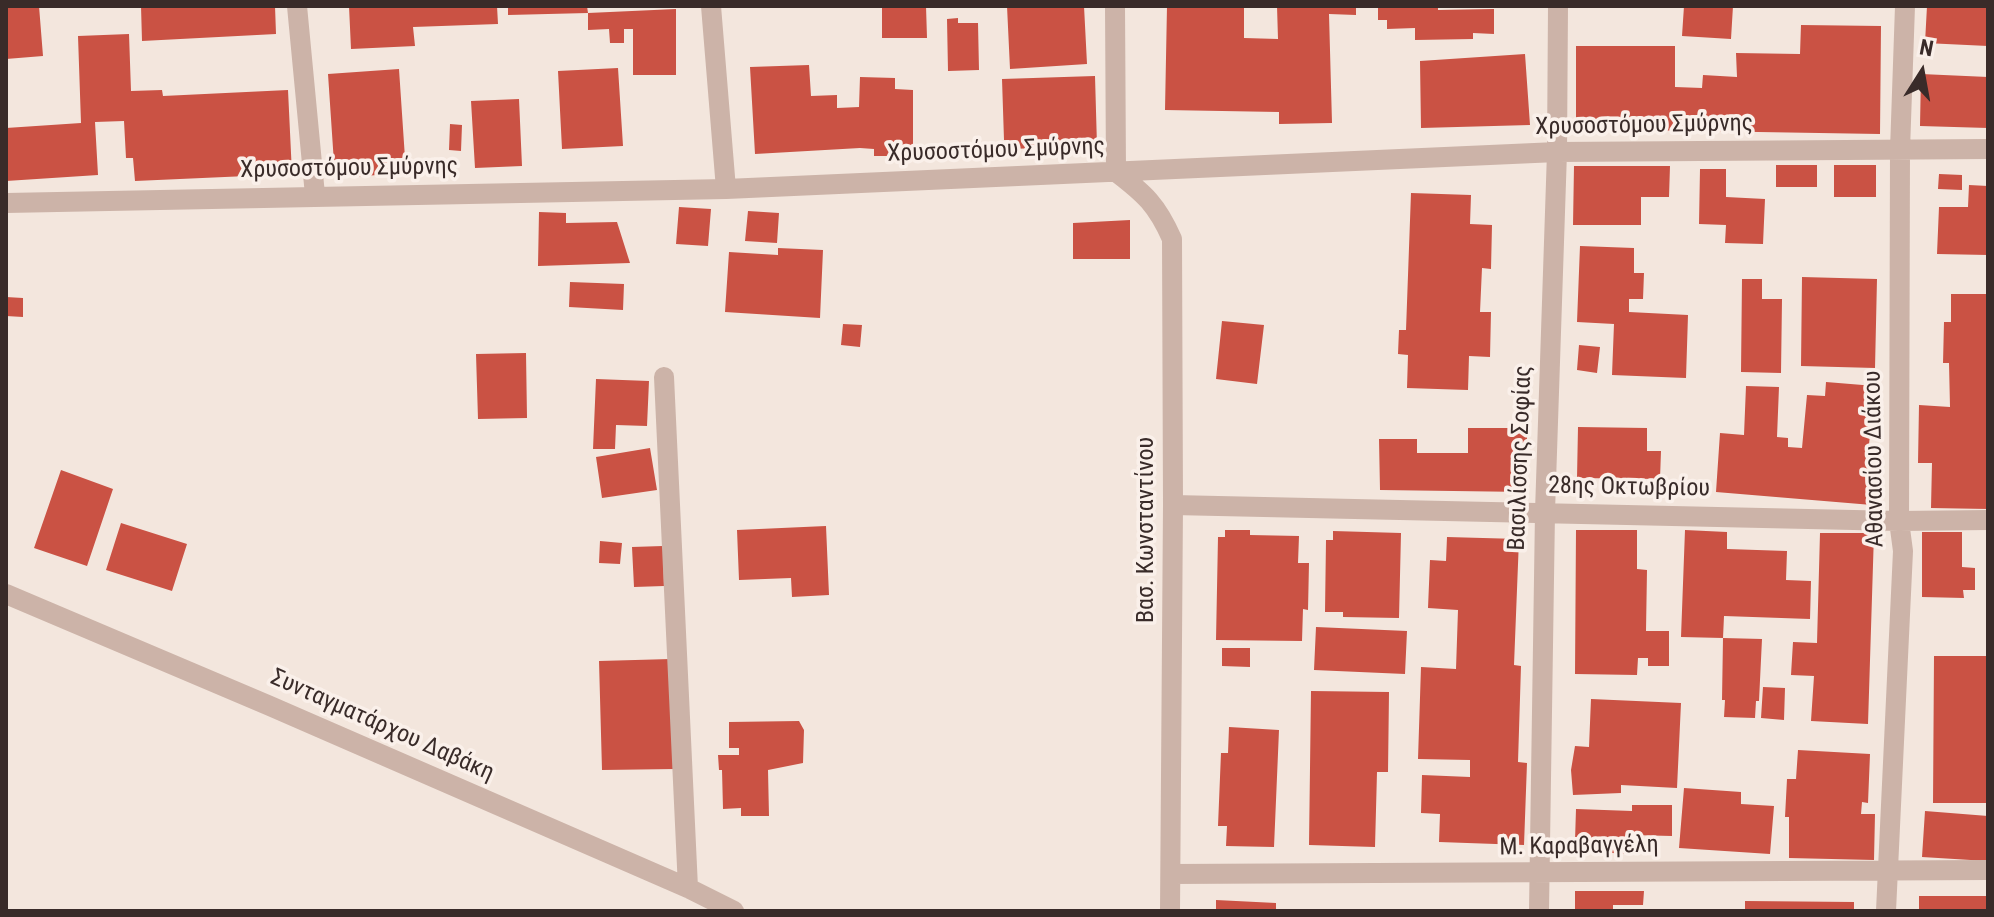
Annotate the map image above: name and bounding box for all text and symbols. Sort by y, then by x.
north arrow [1882,32,1962,112]
text: N [1918,34,1936,62]
street label: Χρυσοστόμου Σμύρνης [1535,110,1753,142]
street label: Χρυσοστόμου Σμύρνης [887,133,1105,169]
street label: Χρυσοστόμου Σμύρνης [240,153,458,185]
street label: Βασιλίσσης Σοφίας [1503,365,1539,551]
street label: Αθανασίου Διάκου [1859,370,1891,548]
street label: Βασ. Κωνσταντίνου [1133,437,1161,623]
street label: 28ης Οκτωβρίου [1548,472,1710,504]
street label: Συνταγματάρχου Δαβάκη [266,664,498,788]
street label: Μ. Καραβαγγέλη [1499,831,1659,863]

